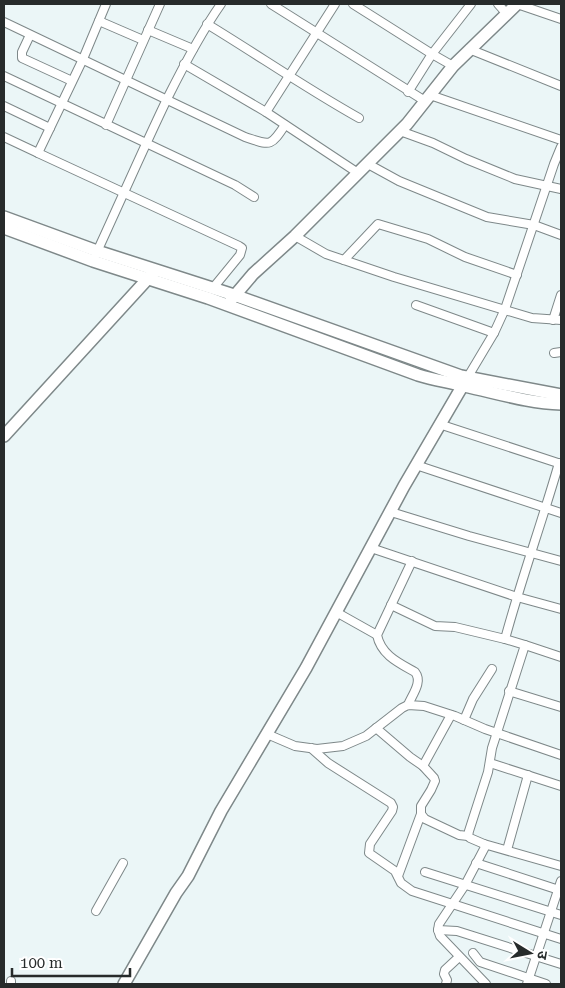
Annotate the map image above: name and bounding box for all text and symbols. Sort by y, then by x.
north arrow [505,928,555,978]
scale bar [12,946,130,978]
text: उ [534,950,551,961]
text: 100 m [20,954,63,972]

